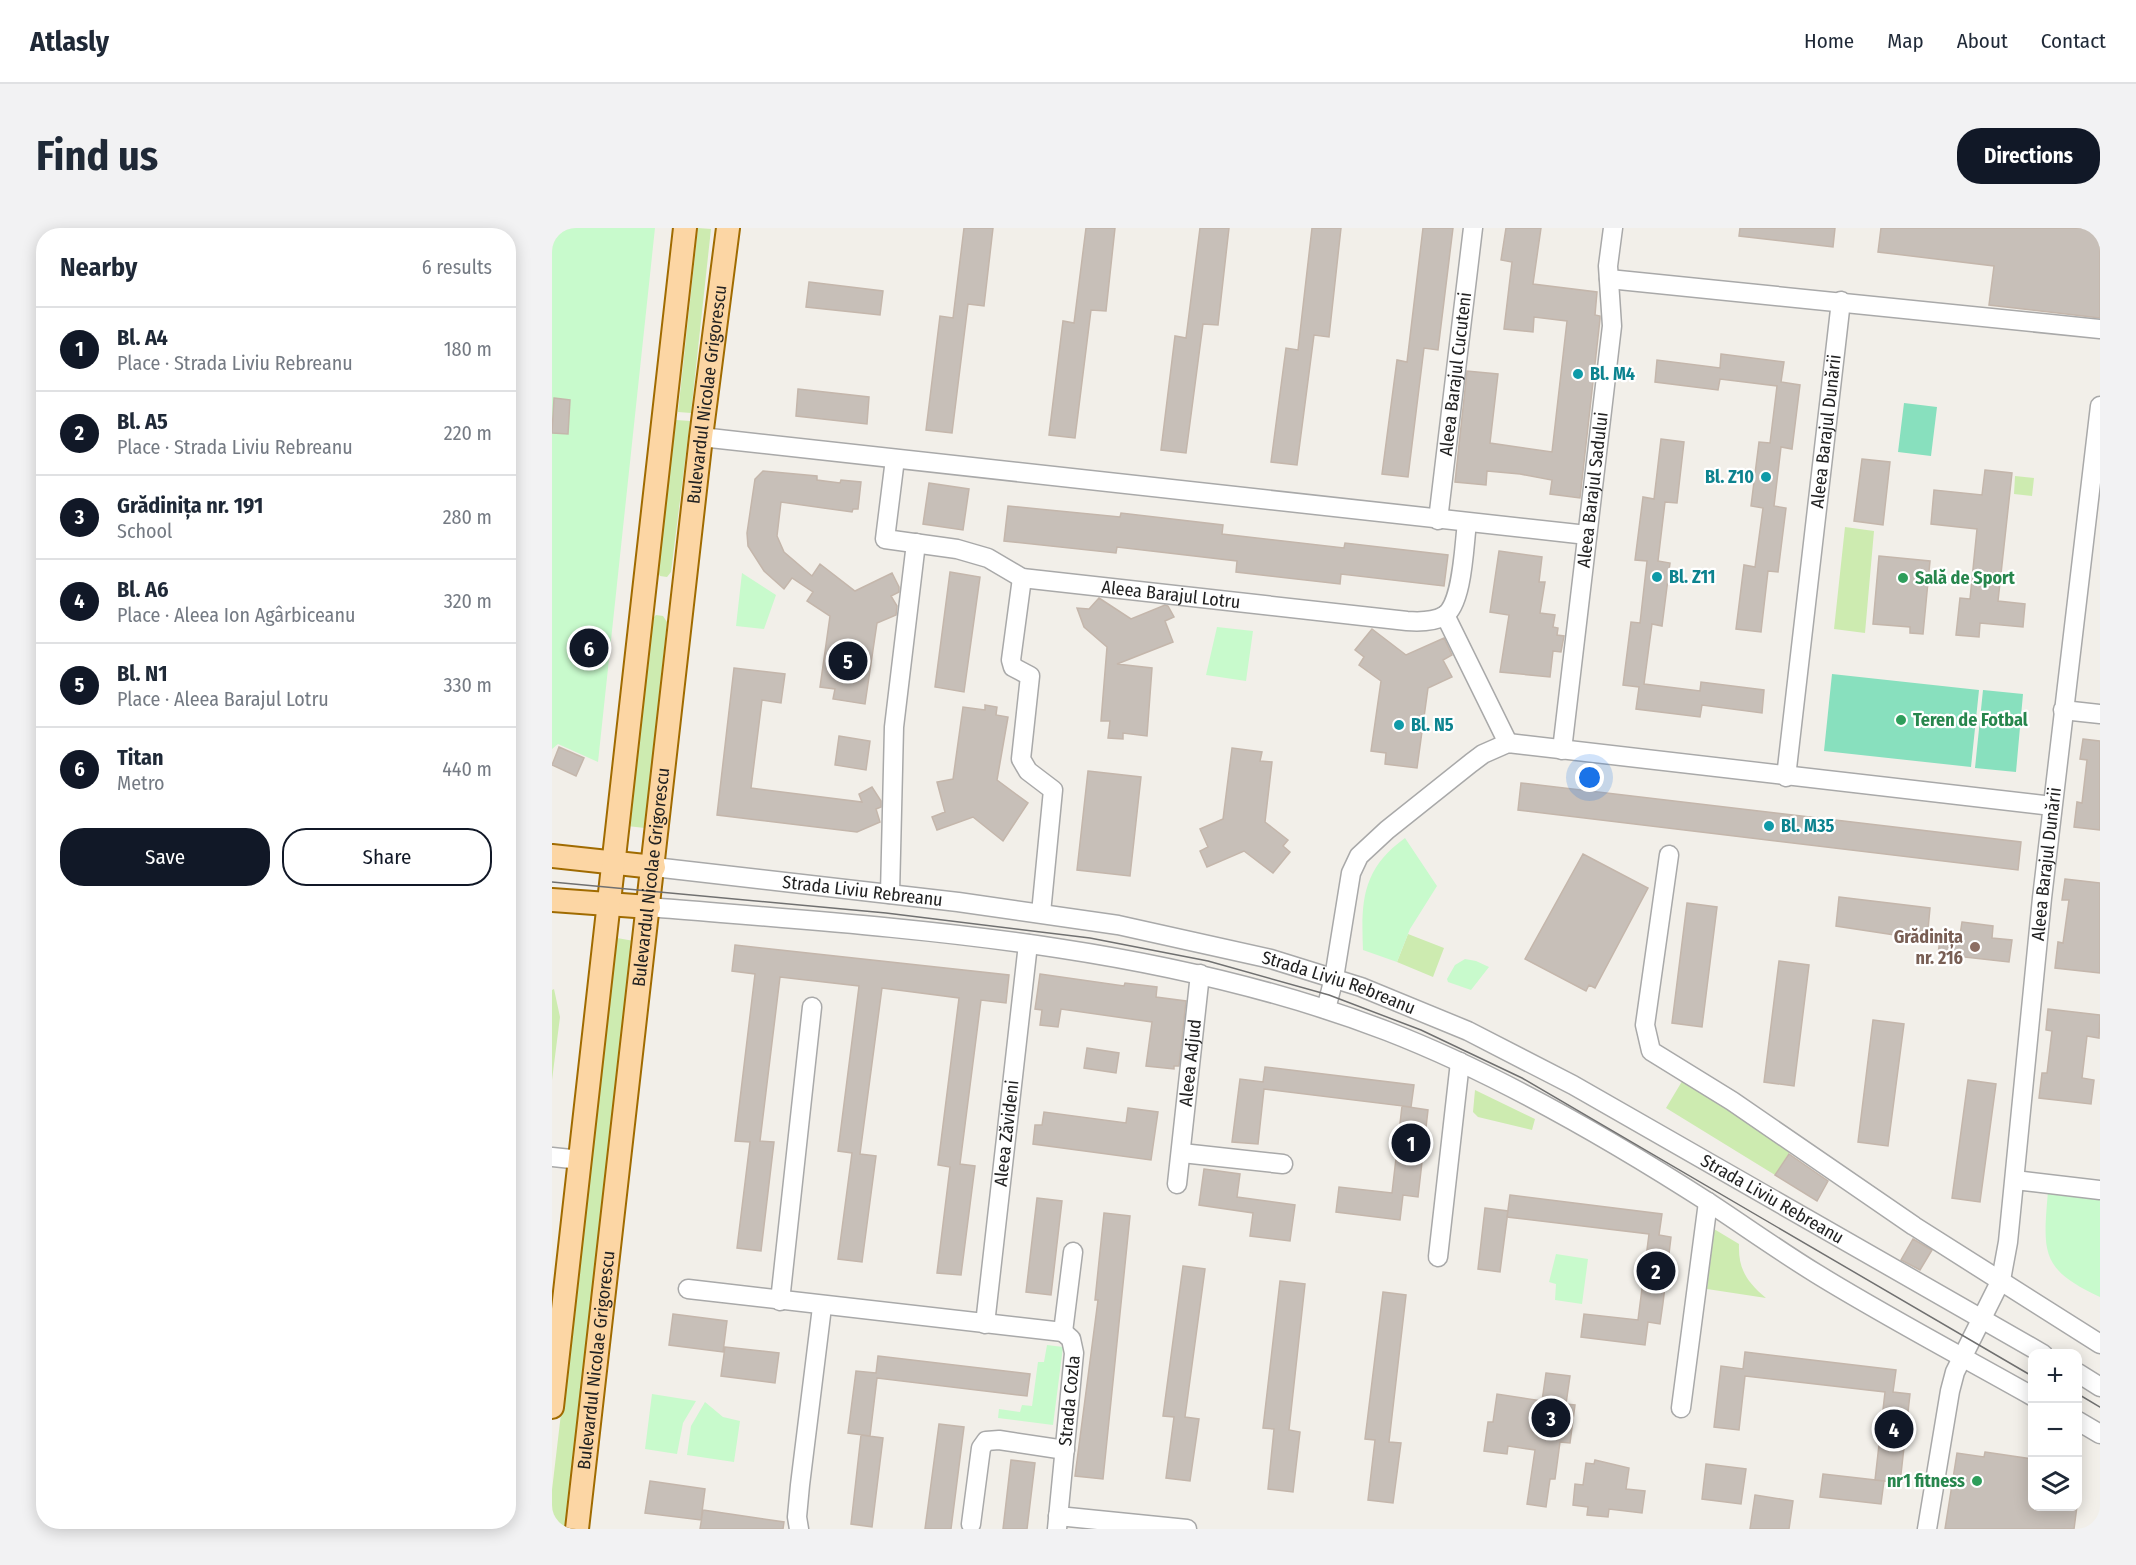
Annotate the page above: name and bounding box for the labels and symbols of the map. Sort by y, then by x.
street label: Bulevardul Nicolae Grigorescu [682,284,732,505]
street label: Aleea Barajul Cucuteni [1435,291,1476,457]
street label: Aleea Barajul Dunării [1806,353,1846,509]
place label: Bl. M4 [1590,363,1635,385]
marker: Bl. M4 [1571,367,1585,381]
street label: Aleea Barajul Sadului [1573,411,1613,569]
place label: Bl. Z10 [1705,466,1754,488]
marker: Bl. Z10 [1759,470,1773,484]
place label: Bl. Z11 [1669,566,1715,588]
place label: Sală de Sport [1915,567,2016,589]
marker: Bl. Z11 [1650,570,1664,584]
marker: Sală de Sport [1896,571,1910,585]
street label: Aleea Barajul Lotru [1100,576,1242,613]
pin: 6 [570,626,609,670]
pin: 5 [828,638,868,684]
place label: Teren de Fotbal [1913,709,2028,731]
marker: Teren de Fotbal [1894,713,1908,727]
place label: Bl. N5 [1411,714,1454,736]
marker: Bl. N5 [1392,718,1406,732]
your location [1575,763,1604,792]
street label: Bulevardul Nicolae Grigorescu [628,766,674,988]
street label: Aleea Barajul Dunării [2027,786,2066,942]
place label: Bl. M35 [1781,815,1834,837]
marker: Bl. M35 [1762,819,1776,833]
street label: Strada Liviu Rebreanu [781,871,944,911]
place label: Grădinița nr. 216 [1894,926,1963,969]
marker: Grădinița nr. 216 [1968,940,1982,954]
street label: Strada Liviu Rebreanu [1260,946,1419,1019]
street label: Aleea Adjud [1175,1018,1206,1107]
street label: Aleea Zăvideni [990,1079,1024,1188]
pin: 1 [1392,1120,1430,1166]
street label: Strada Liviu Rebreanu [1697,1149,1848,1249]
pin: 2 [1636,1248,1676,1294]
street label: Bulevardul Nicolae Grigorescu [573,1249,620,1471]
street label: Strada Cozla [1054,1354,1085,1447]
pin: 3 [1532,1396,1570,1440]
pin: 4 [1874,1406,1914,1452]
place label: nr1 fitness [1887,1470,1965,1492]
marker: nr1 fitness [1970,1474,1984,1488]

